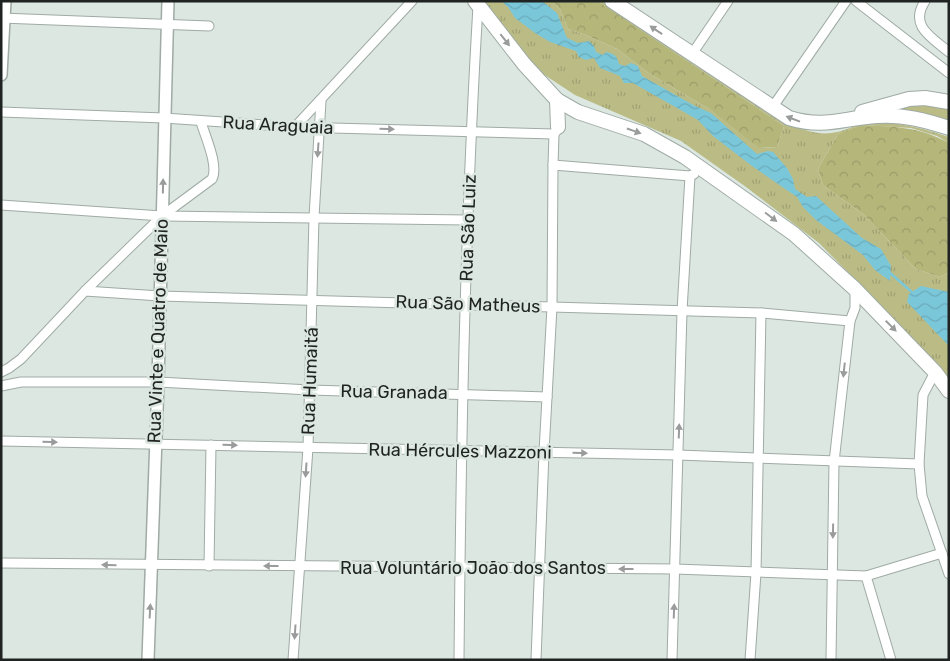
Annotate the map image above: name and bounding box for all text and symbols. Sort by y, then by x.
one-way arrow [650,26,663,35]
one-way arrow [500,33,510,47]
street label: Rua Araguaia [222,111,334,139]
one-way arrow [786,114,800,122]
one-way arrow [380,125,396,133]
one-way arrow [626,128,641,135]
one-way arrow [314,142,322,158]
street label: Rua São Luiz [455,174,481,282]
one-way arrow [159,178,167,194]
one-way arrow [764,212,778,222]
street label: Rua Vinte e Quatro de Maio [143,218,173,444]
street label: Rua São Matheus [395,290,541,318]
one-way arrow [885,320,897,332]
street label: Rua Humaitá [297,327,323,435]
one-way arrow [840,362,848,378]
street label: Rua Granada [340,380,448,404]
one-way arrow [675,423,683,439]
one-way arrow [42,438,58,446]
street label: Rua Hércules Mazzoni [368,438,552,464]
one-way arrow [222,442,238,450]
one-way arrow [572,449,588,457]
one-way arrow [302,462,310,478]
one-way arrow [829,524,837,540]
street label: Rua Voluntário João dos Santos [340,557,606,579]
one-way arrow [101,560,117,568]
one-way arrow [263,562,279,570]
one-way arrow [618,565,634,573]
one-way arrow [146,603,154,619]
one-way arrow [670,603,678,619]
one-way arrow [291,624,299,640]

